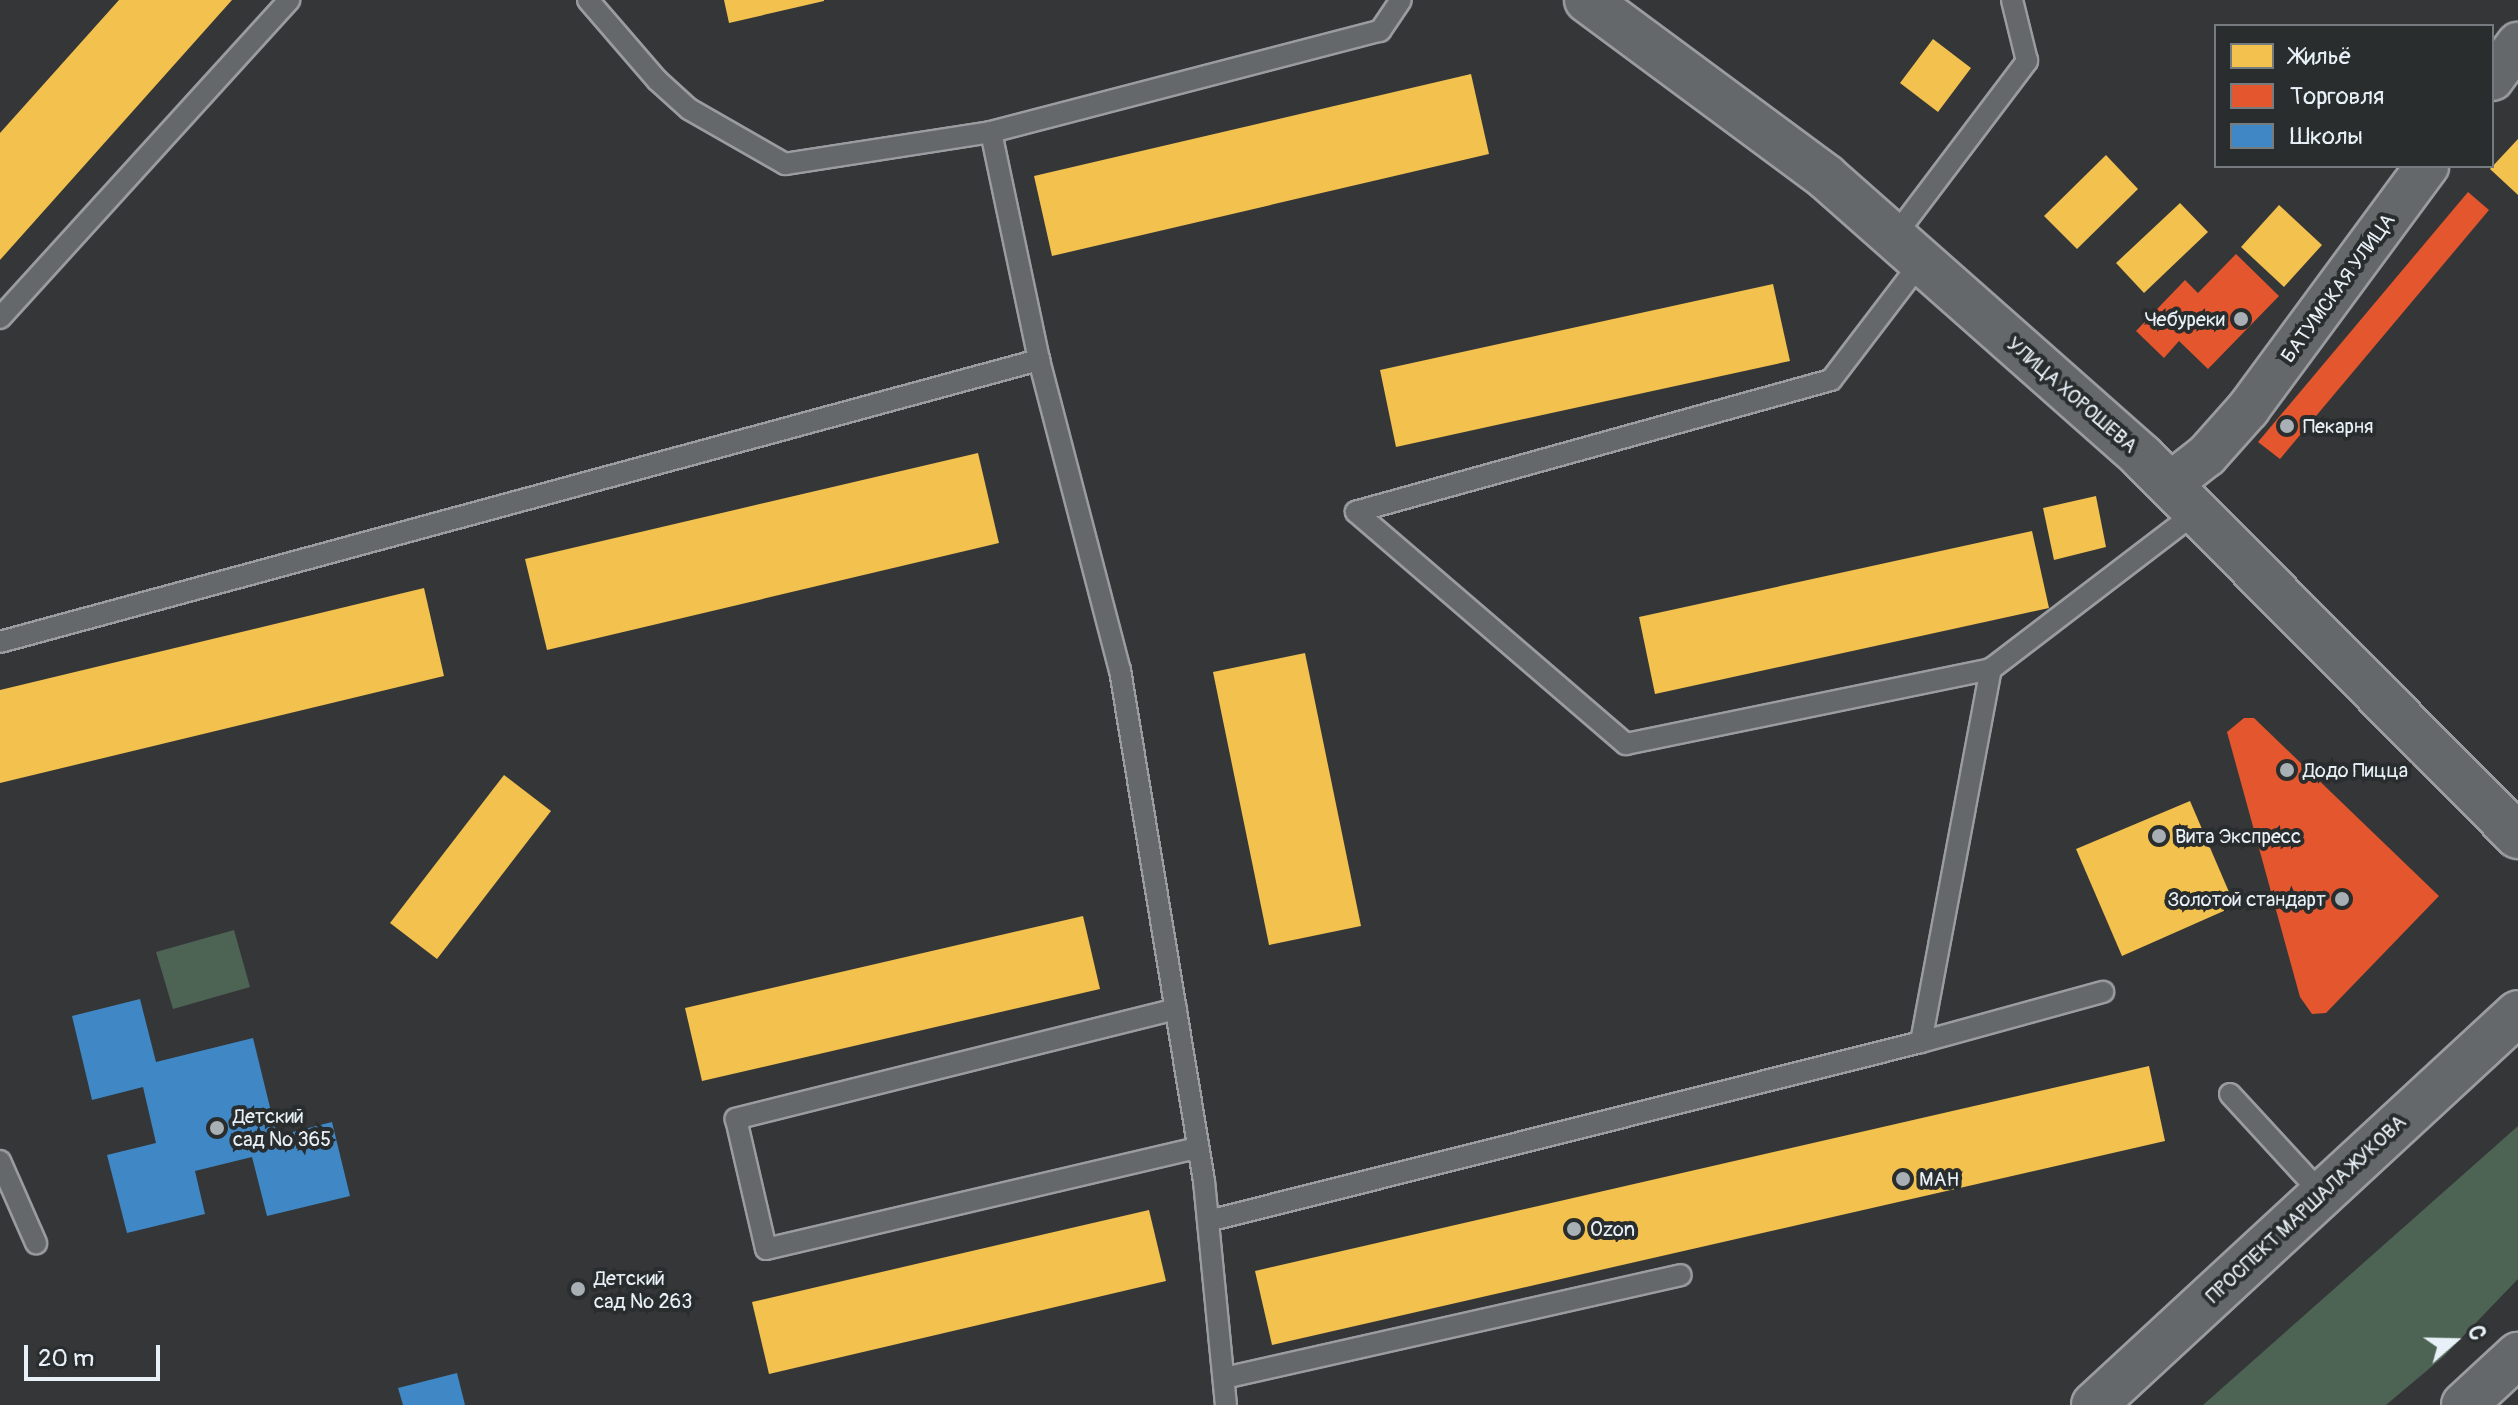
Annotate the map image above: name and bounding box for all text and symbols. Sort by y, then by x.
legend [2214,24,2494,168]
text: Жильё [2290,42,2352,71]
text: Торговля [2290,82,2384,111]
text: Школы [2290,122,2363,151]
street label: БАТУМСКАЯ УЛИЦА [2276,209,2400,367]
place label: Чебуреки [2145,307,2225,331]
marker: Чебуреки [2232,310,2250,328]
street label: УЛИЦА ХОРОШЕВА [2002,332,2142,458]
place label: Пекарня [2303,414,2373,438]
marker: Пекарня [2278,417,2296,435]
place label: Додо Пицца [2303,758,2408,782]
marker: Додо Пицца [2278,761,2296,779]
place label: Вита Экспресс [2175,824,2301,848]
marker: Вита Экспресс [2150,827,2168,845]
place label: Золотой стандарт [2167,887,2326,911]
marker: Золотой стандарт [2333,890,2351,908]
place label: Детский сад № 365 [233,1104,331,1151]
street label: ПРОСПЕКТ МАРШАЛА ЖУКОВА [2201,1110,2411,1308]
marker: Детский сад № 365 [208,1119,226,1137]
place label: МАН [1919,1167,1959,1191]
marker: МАН [1894,1170,1912,1188]
place label: Ozon [1590,1217,1635,1241]
marker: Ozon [1565,1220,1583,1238]
place label: Детский сад № 263 [594,1266,692,1313]
marker: Детский сад № 263 [569,1280,587,1298]
north arrow [2414,1301,2494,1381]
text: С [2461,1322,2492,1344]
scale bar [28,1329,164,1379]
text: 20 m [38,1344,94,1373]

